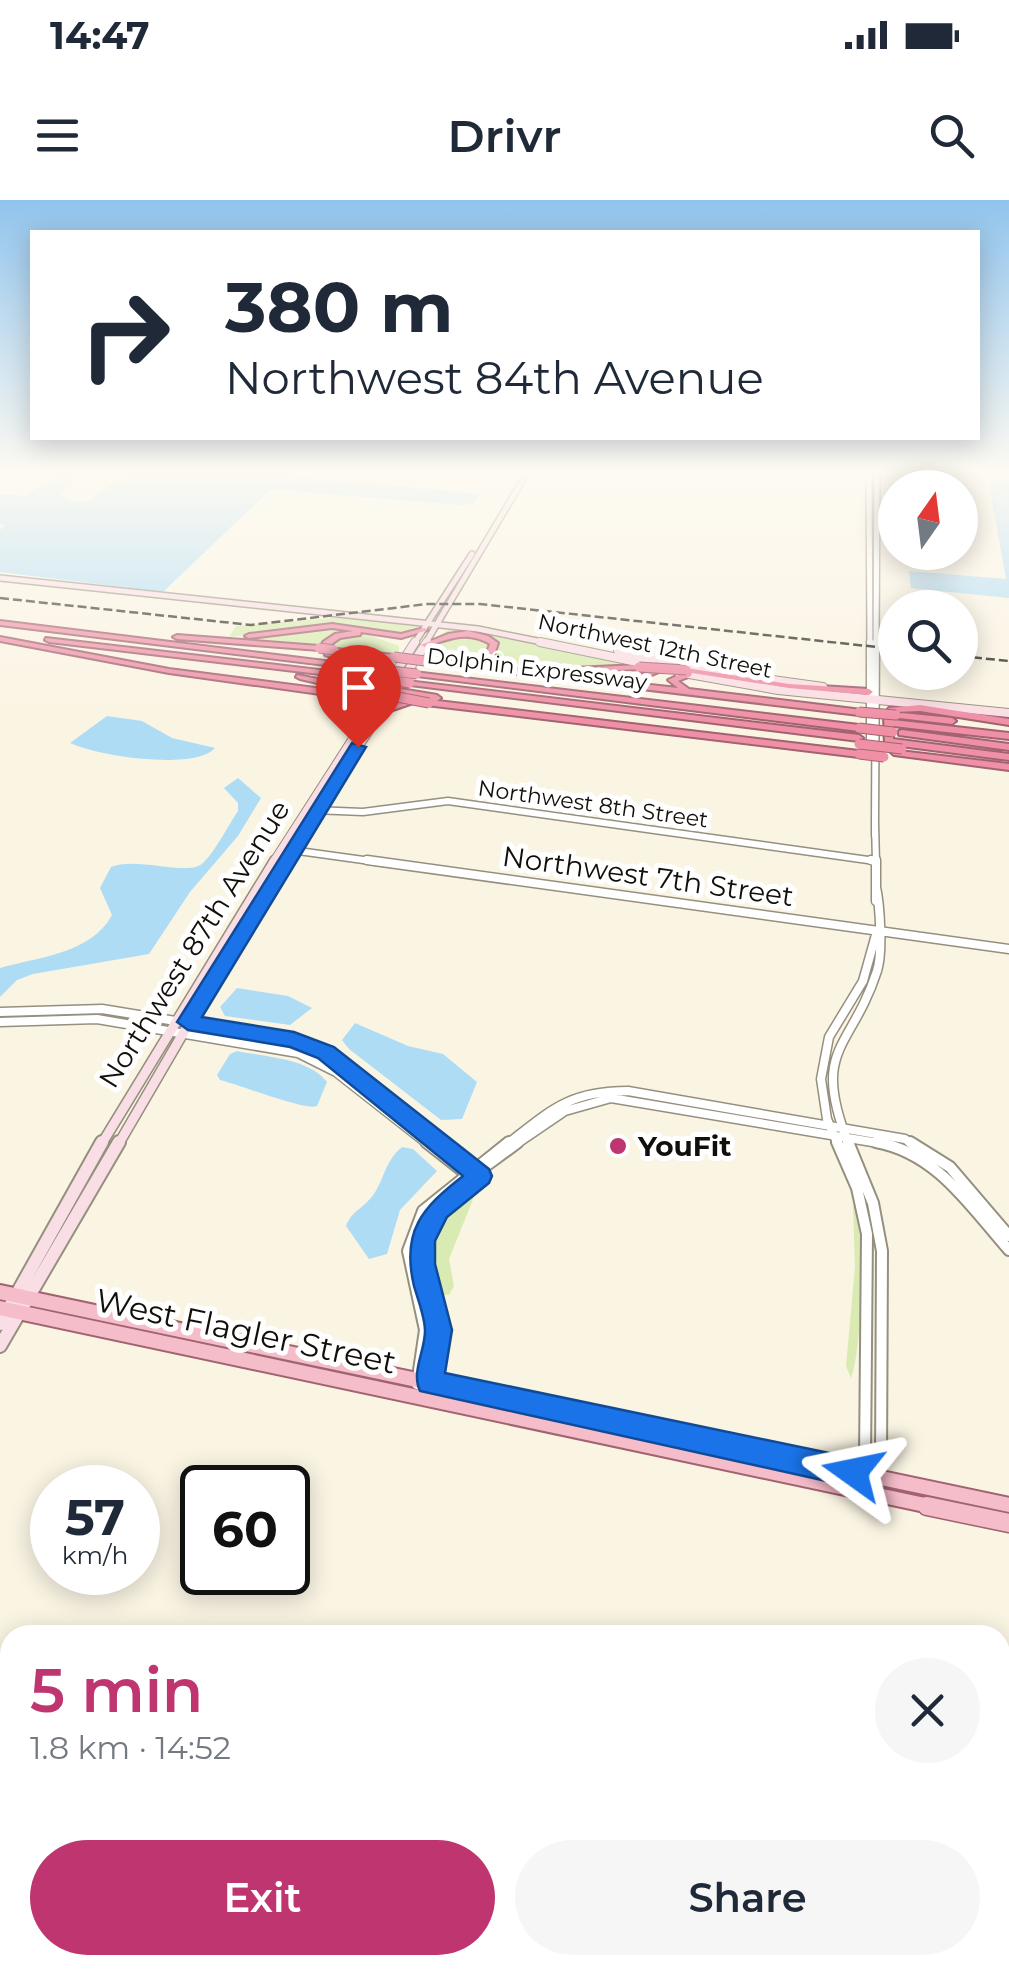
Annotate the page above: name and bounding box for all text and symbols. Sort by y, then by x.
text: 14:47 [50,12,150,59]
icon: menu [30,108,85,163]
text: Drivr [448,108,561,163]
icon: search [924,108,979,163]
text: 380 m [225,264,453,350]
icon: right [60,270,190,400]
text: Northwest 84th Avenue [225,350,764,405]
north arrow [878,470,978,570]
map controls [878,470,978,690]
button: search [878,590,978,690]
street label: Northwest 12th Street [535,608,775,684]
street label: Dolphin Expressway [425,642,649,696]
pin [316,645,401,748]
icon: arrive [331,660,386,715]
street label: Northwest 8th Street [476,774,710,834]
street label: Northwest 87th Avenue [91,794,297,1094]
street label: Northwest 7th Street [500,839,796,913]
place label: YouFit [637,1129,731,1163]
marker: YouFit [607,1135,629,1157]
street label: West Flagler Street [92,1280,400,1382]
position arrow [801,1420,905,1524]
speed limit sign: 60 [180,1465,310,1595]
text: 57 [65,1487,125,1548]
text: km/h [62,1540,128,1570]
text: 5 min [30,1654,203,1727]
button: close [875,1658,980,1763]
text: 1.8 km · 14:52 [30,1728,231,1767]
button: Exit [30,1840,495,1955]
button: Share [515,1840,980,1955]

